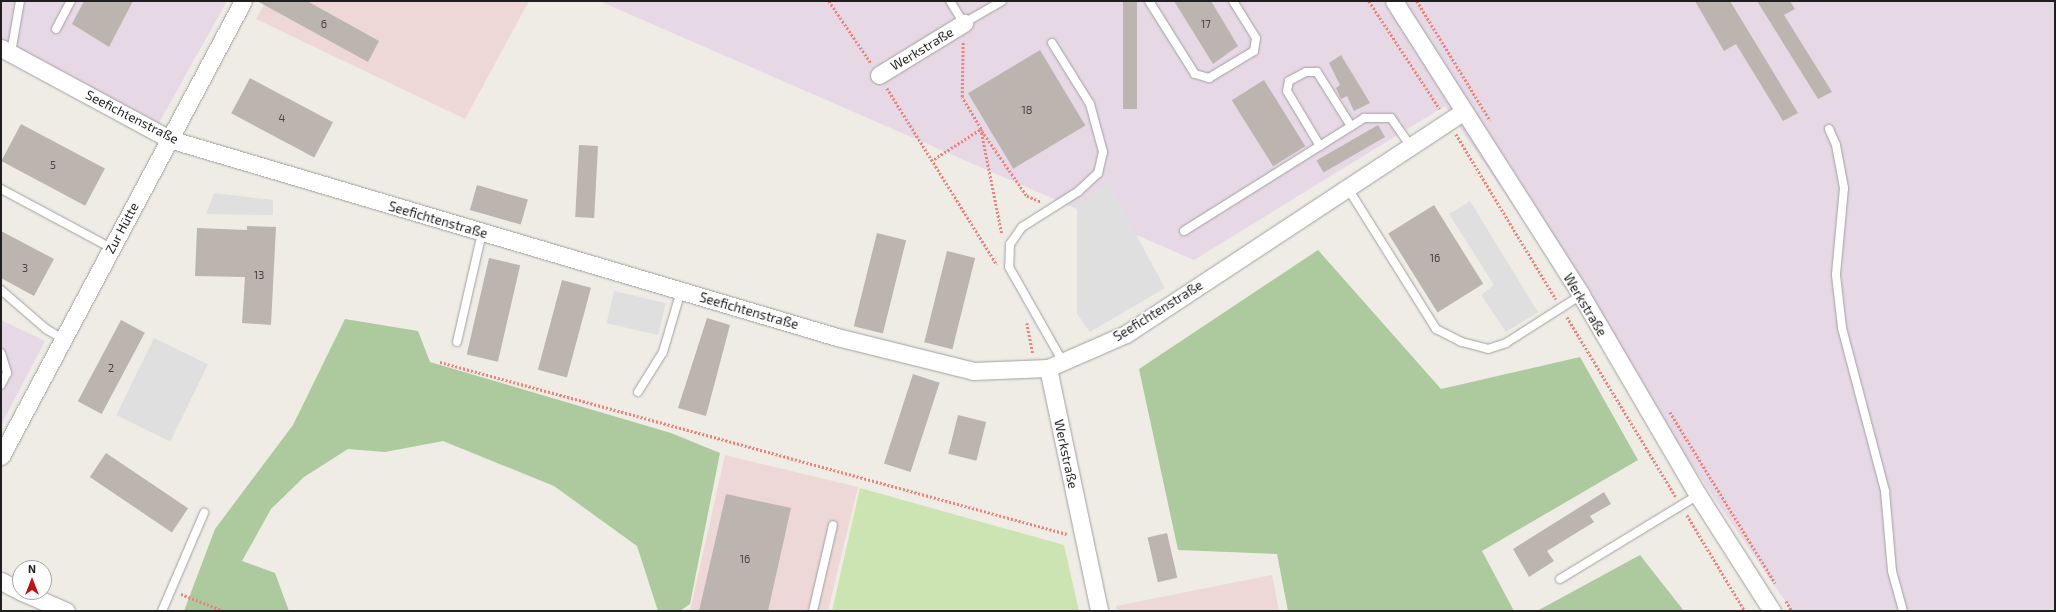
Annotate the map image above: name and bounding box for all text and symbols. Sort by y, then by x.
house number: 6 [321,17,327,31]
house number: 17 [1201,17,1211,31]
street label: Werkstraße [888,24,956,74]
street label: Seefichtenstraße [83,87,181,147]
house number: 18 [1021,103,1033,117]
house number: 4 [279,111,285,125]
house number: 5 [50,158,56,172]
street label: Seefichtenstraße [387,198,489,242]
street label: Zur Hütte [102,200,142,256]
house number: 16 [1430,251,1440,265]
house number: 3 [22,261,28,275]
house number: 13 [254,268,264,282]
street label: Werkstraße [1560,271,1610,339]
street label: Seefichtenstraße [1111,277,1205,345]
street label: Seefichtenstraße [698,289,800,333]
house number: 2 [108,361,114,375]
street label: Werkstraße [1051,418,1081,490]
house number: 16 [740,552,750,566]
north arrow [12,560,52,600]
text: N [28,562,36,575]

